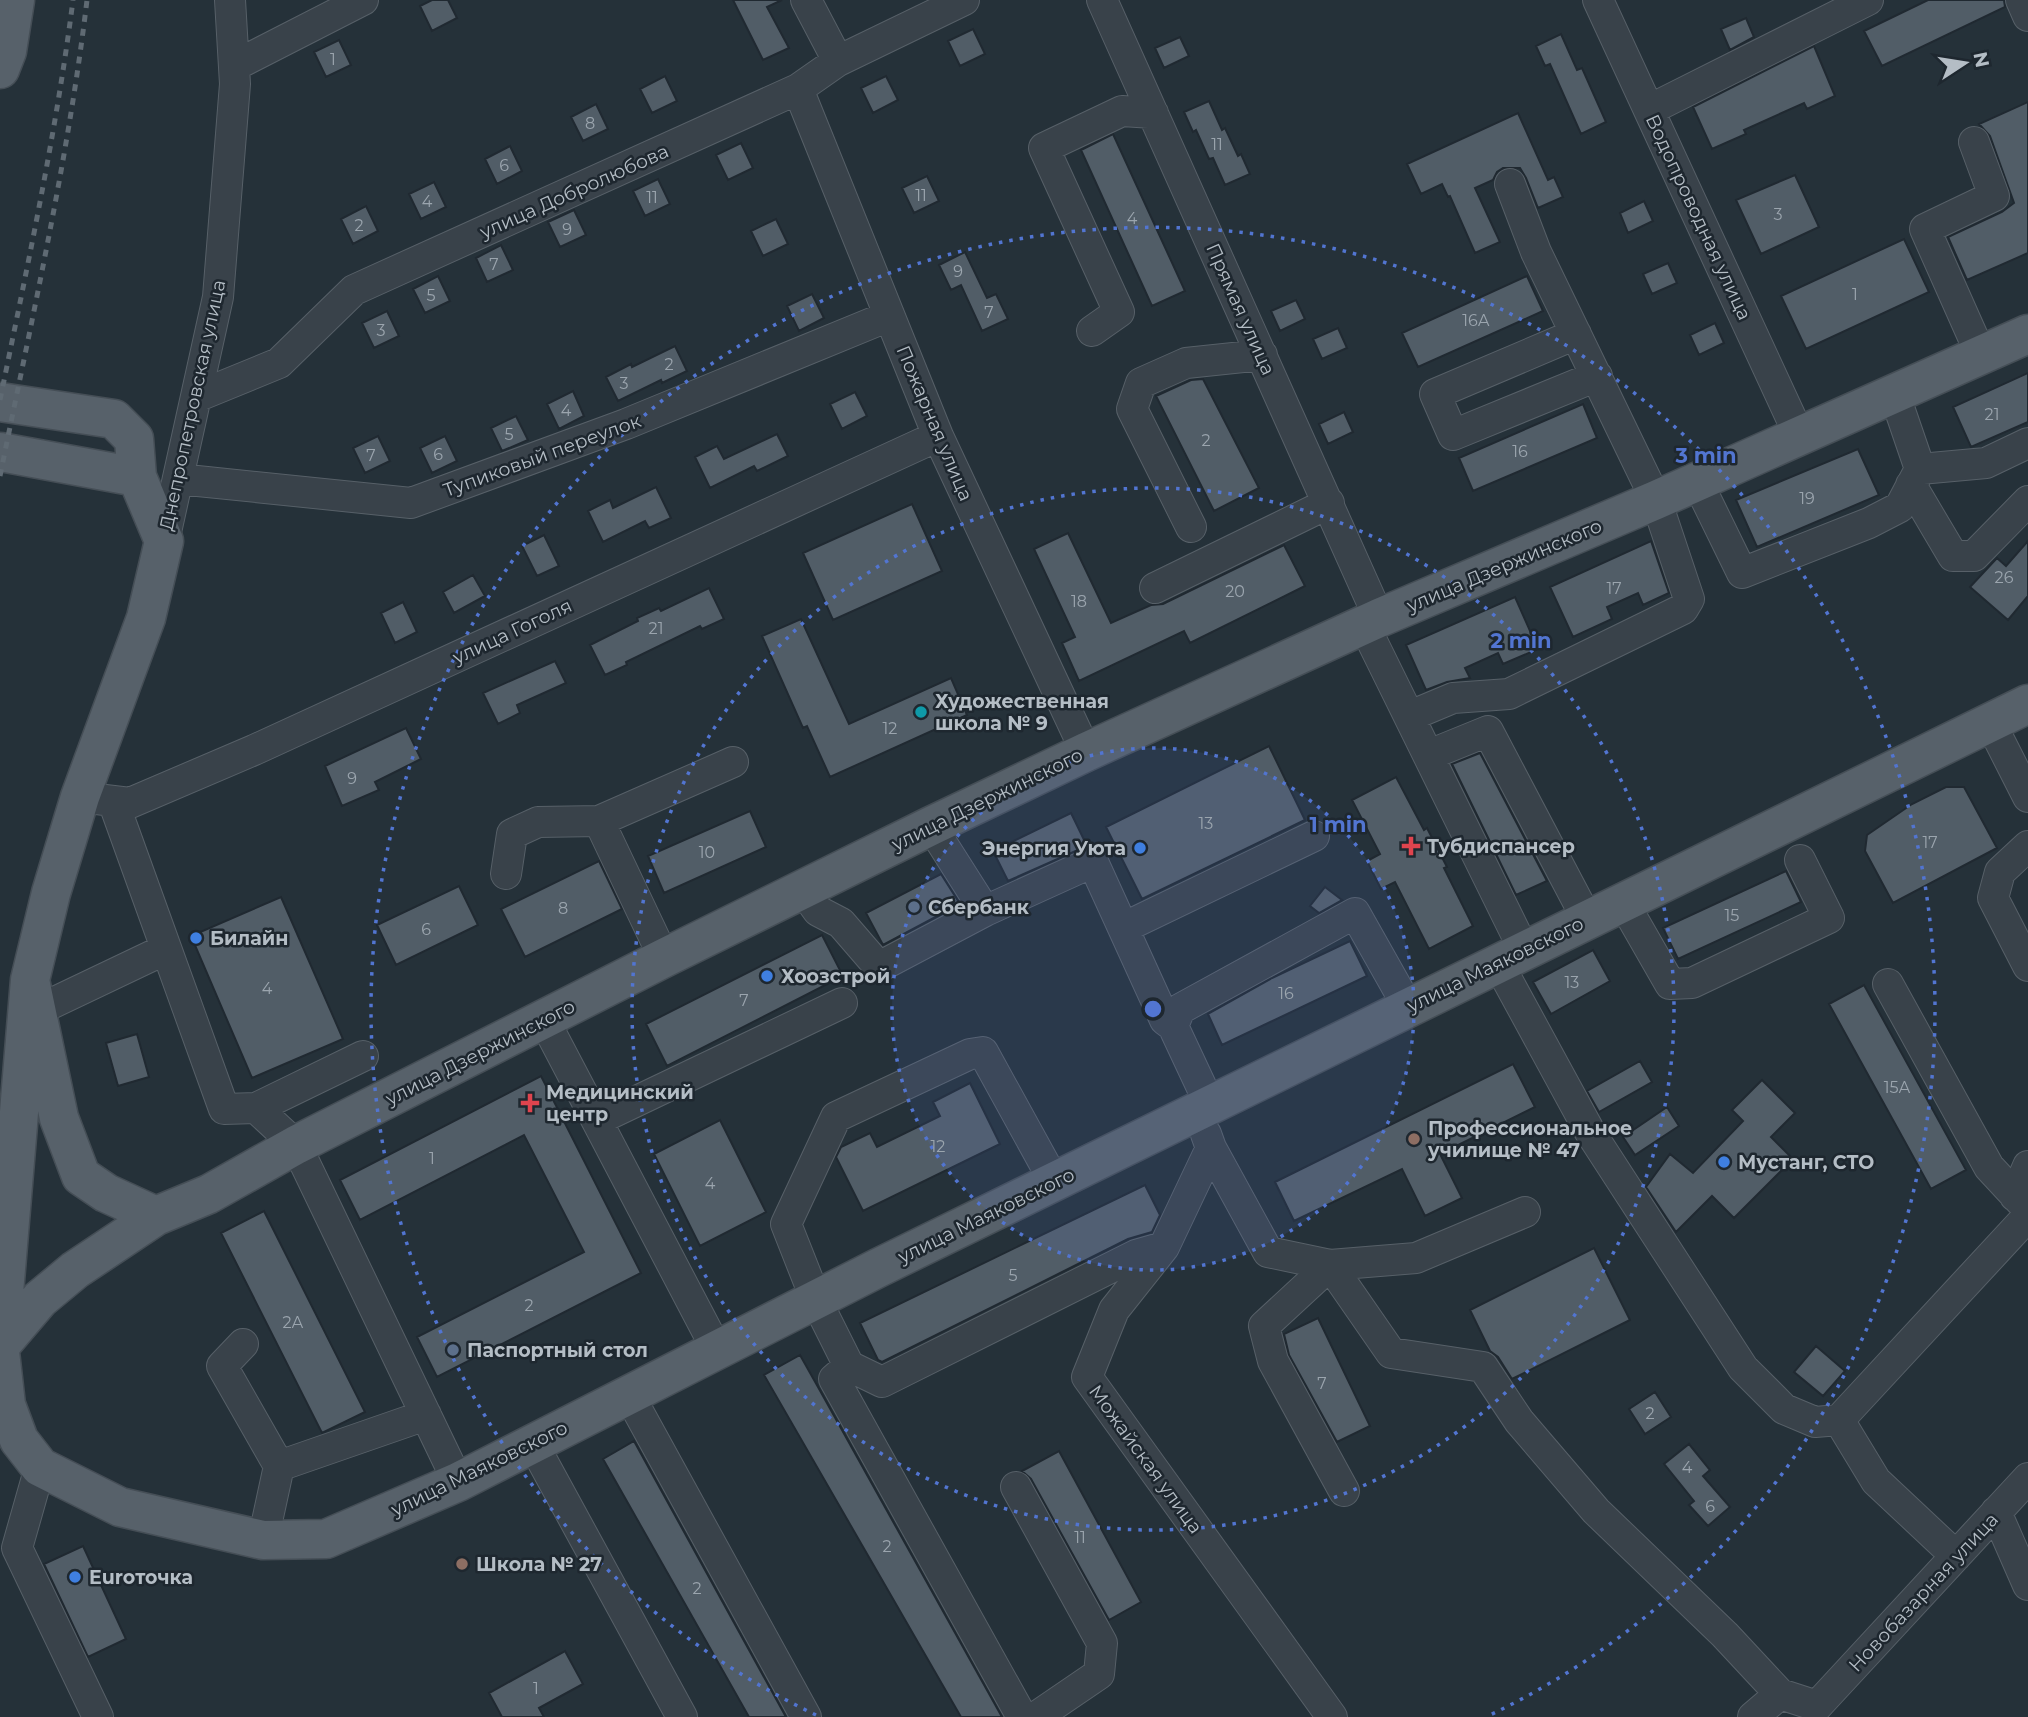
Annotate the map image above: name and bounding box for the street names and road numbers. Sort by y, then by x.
street label: Водопроводная улица [1641,111,1756,324]
street label: улица Добролюбова [475,139,672,244]
street label: Прямая улица [1201,240,1280,379]
street label: Днепропетровская улица [155,278,230,533]
street label: Пожарная улица [891,342,978,504]
street label: Тупиковый переулок [440,409,644,502]
street label: улица Дзержинского [1402,514,1605,617]
street label: улица Гоголя [448,594,576,670]
street label: улица Дзержинского [887,743,1087,856]
street label: улица Маяковского [1402,912,1587,1018]
street label: улица Дзержинского [381,995,579,1111]
street label: улица Маяковского [893,1163,1078,1269]
street label: Можайская улица [1084,1380,1207,1538]
street label: улица Маяковского [386,1416,571,1522]
street label: Новобазарная улица [1844,1508,2003,1677]

